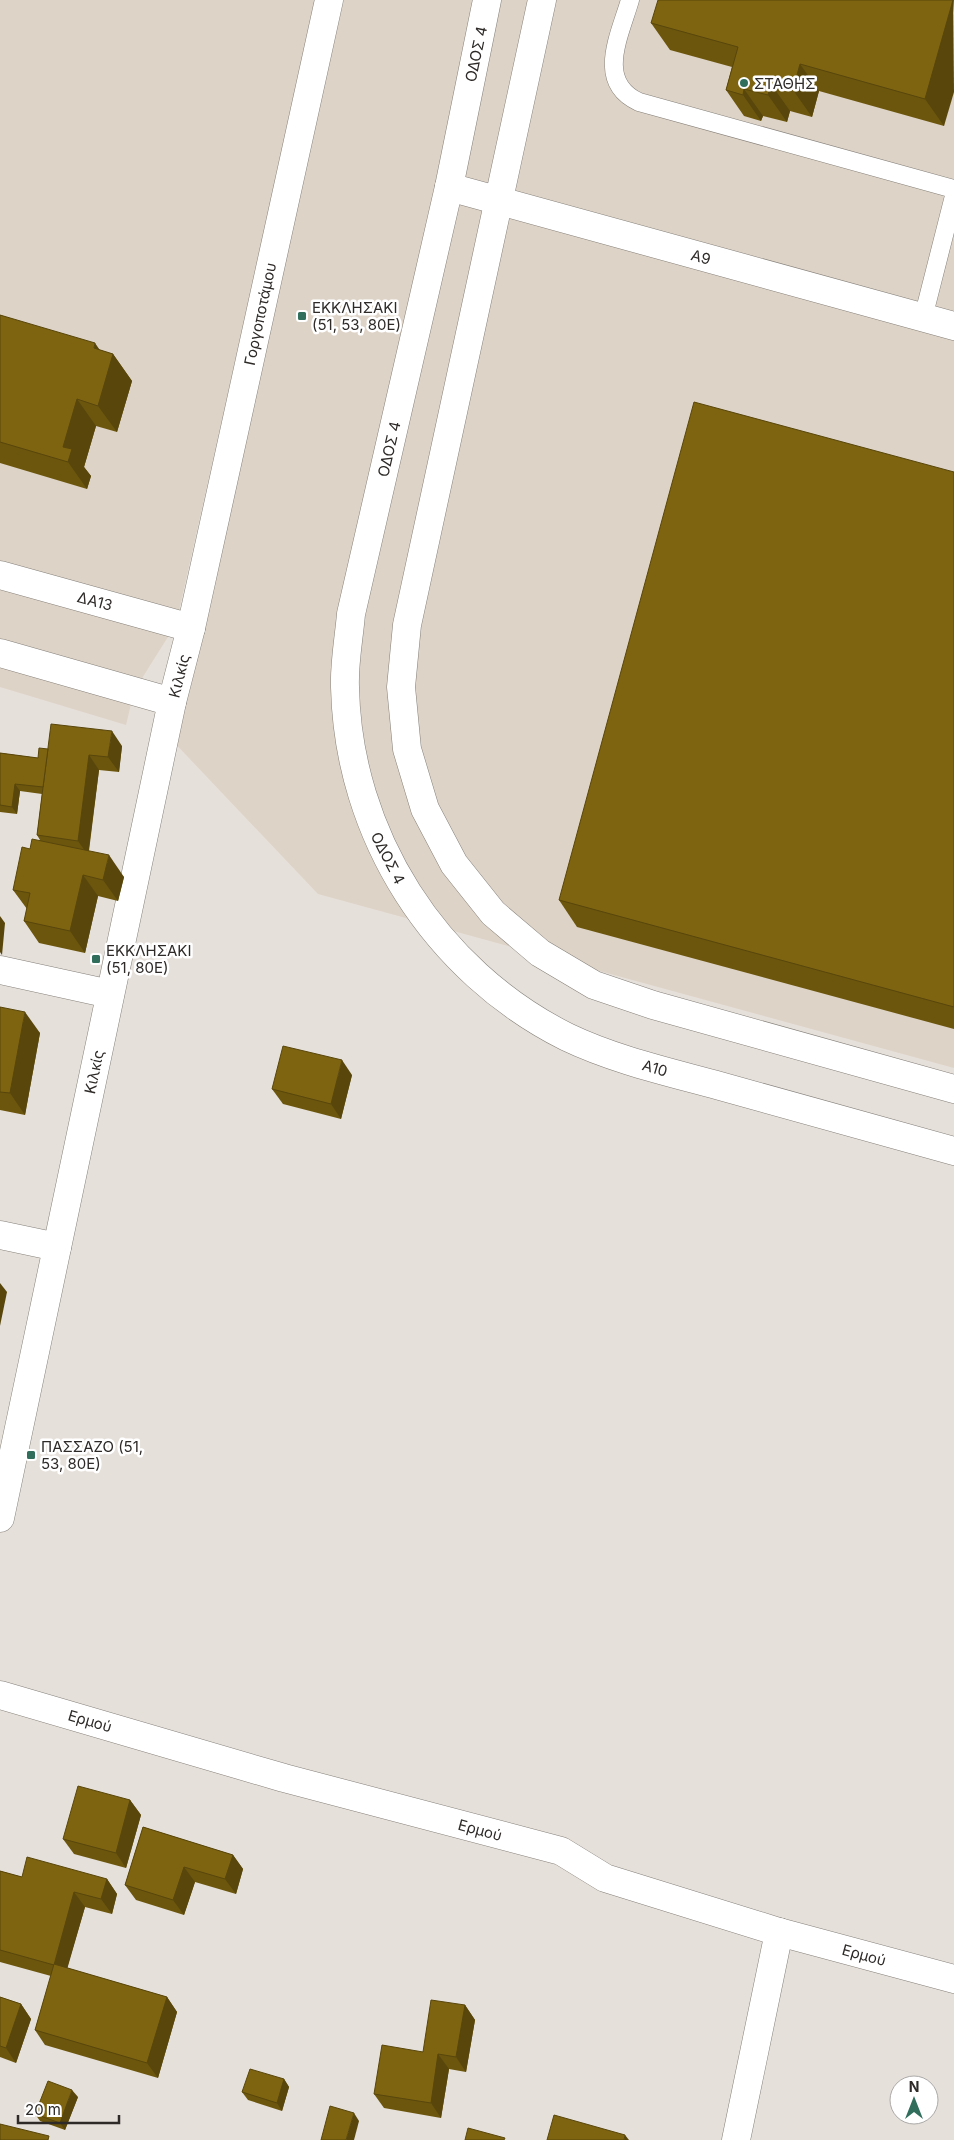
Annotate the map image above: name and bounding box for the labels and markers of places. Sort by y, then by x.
place label: ΣΤΑΘΗΣ [754,74,816,93]
marker: ΣΤΑΘΗΣ [738,77,750,89]
place label: ΕΚΚΛΗΣΑΚΙ (51, 53, 80Ε) [312,298,401,334]
marker: ΕΚΚΛΗΣΑΚΙ (51, 53, 80Ε) [296,310,308,322]
place label: ΕΚΚΛΗΣΑΚΙ (51, 80Ε) [106,941,191,977]
marker: ΕΚΚΛΗΣΑΚΙ (51, 80Ε) [90,953,102,965]
place label: ΠΑΣΣΑΖΟ (51, 53, 80Ε) [41,1437,143,1473]
marker: ΠΑΣΣΑΖΟ (51, 53, 80Ε) [25,1449,37,1461]

